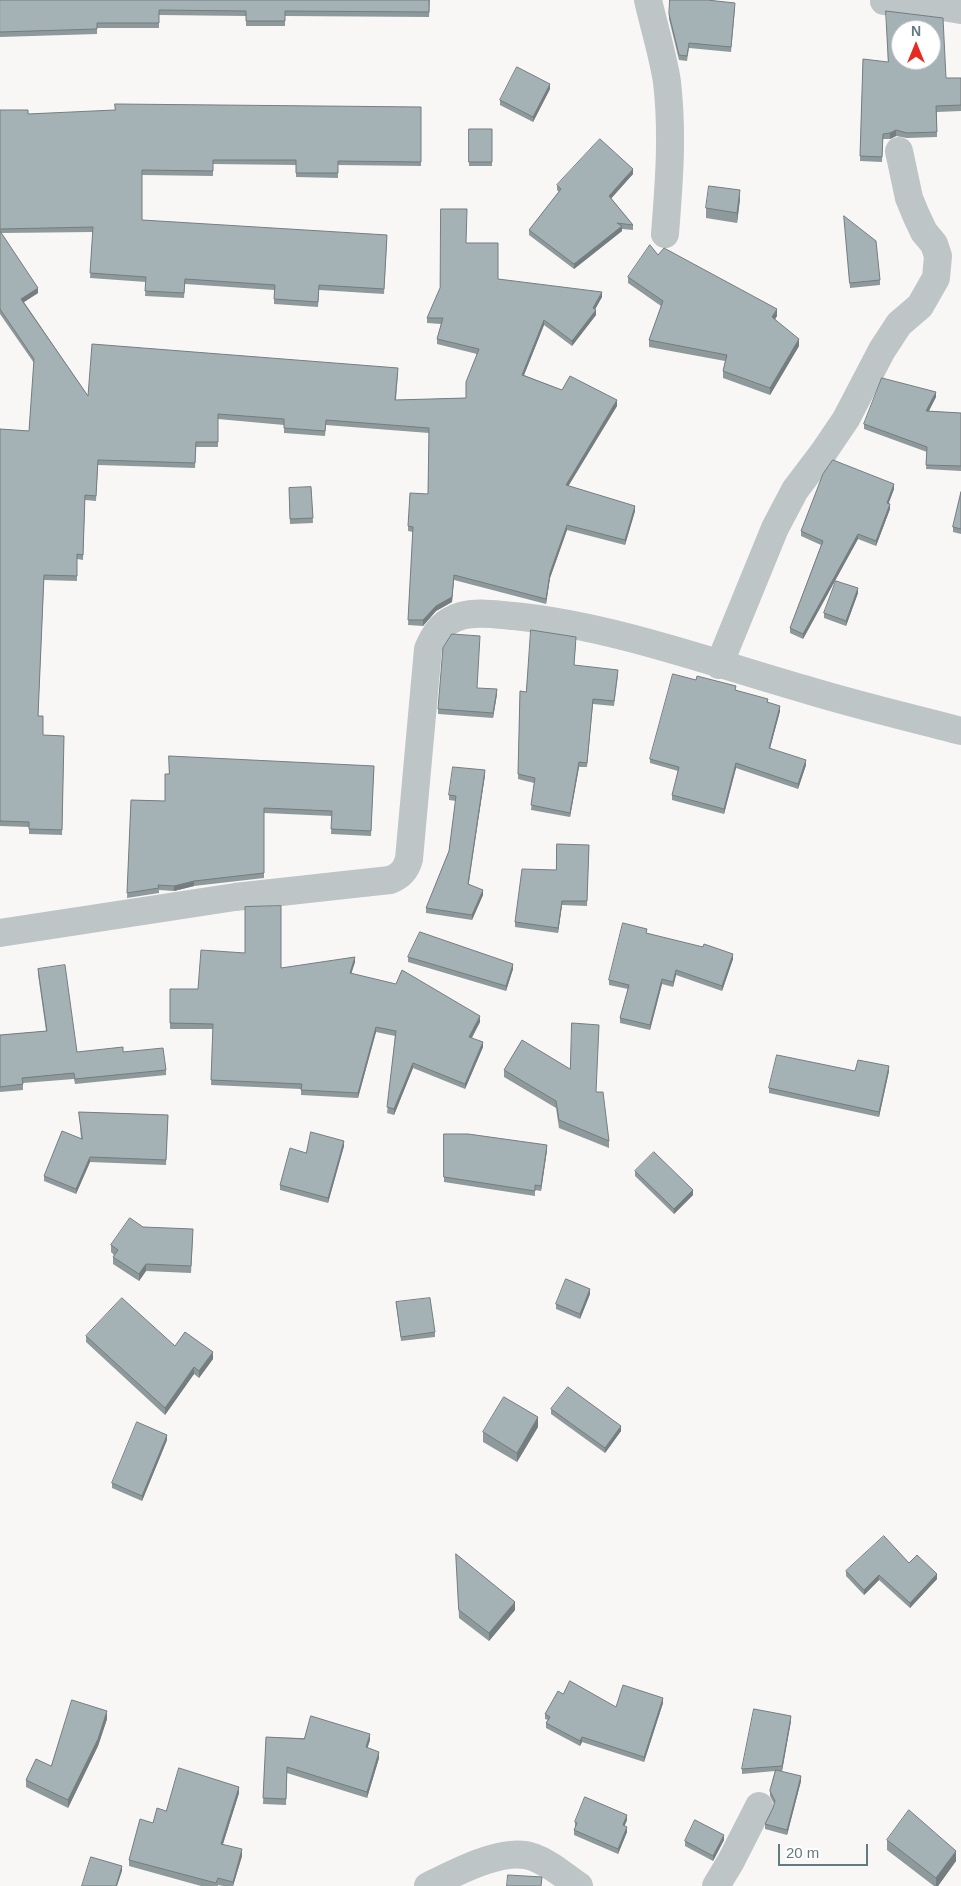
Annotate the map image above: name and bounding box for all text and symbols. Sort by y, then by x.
north arrow [891,20,941,70]
text: N [911,23,921,39]
scale bar [781,1834,871,1866]
text: 20 m [786,1844,819,1861]

